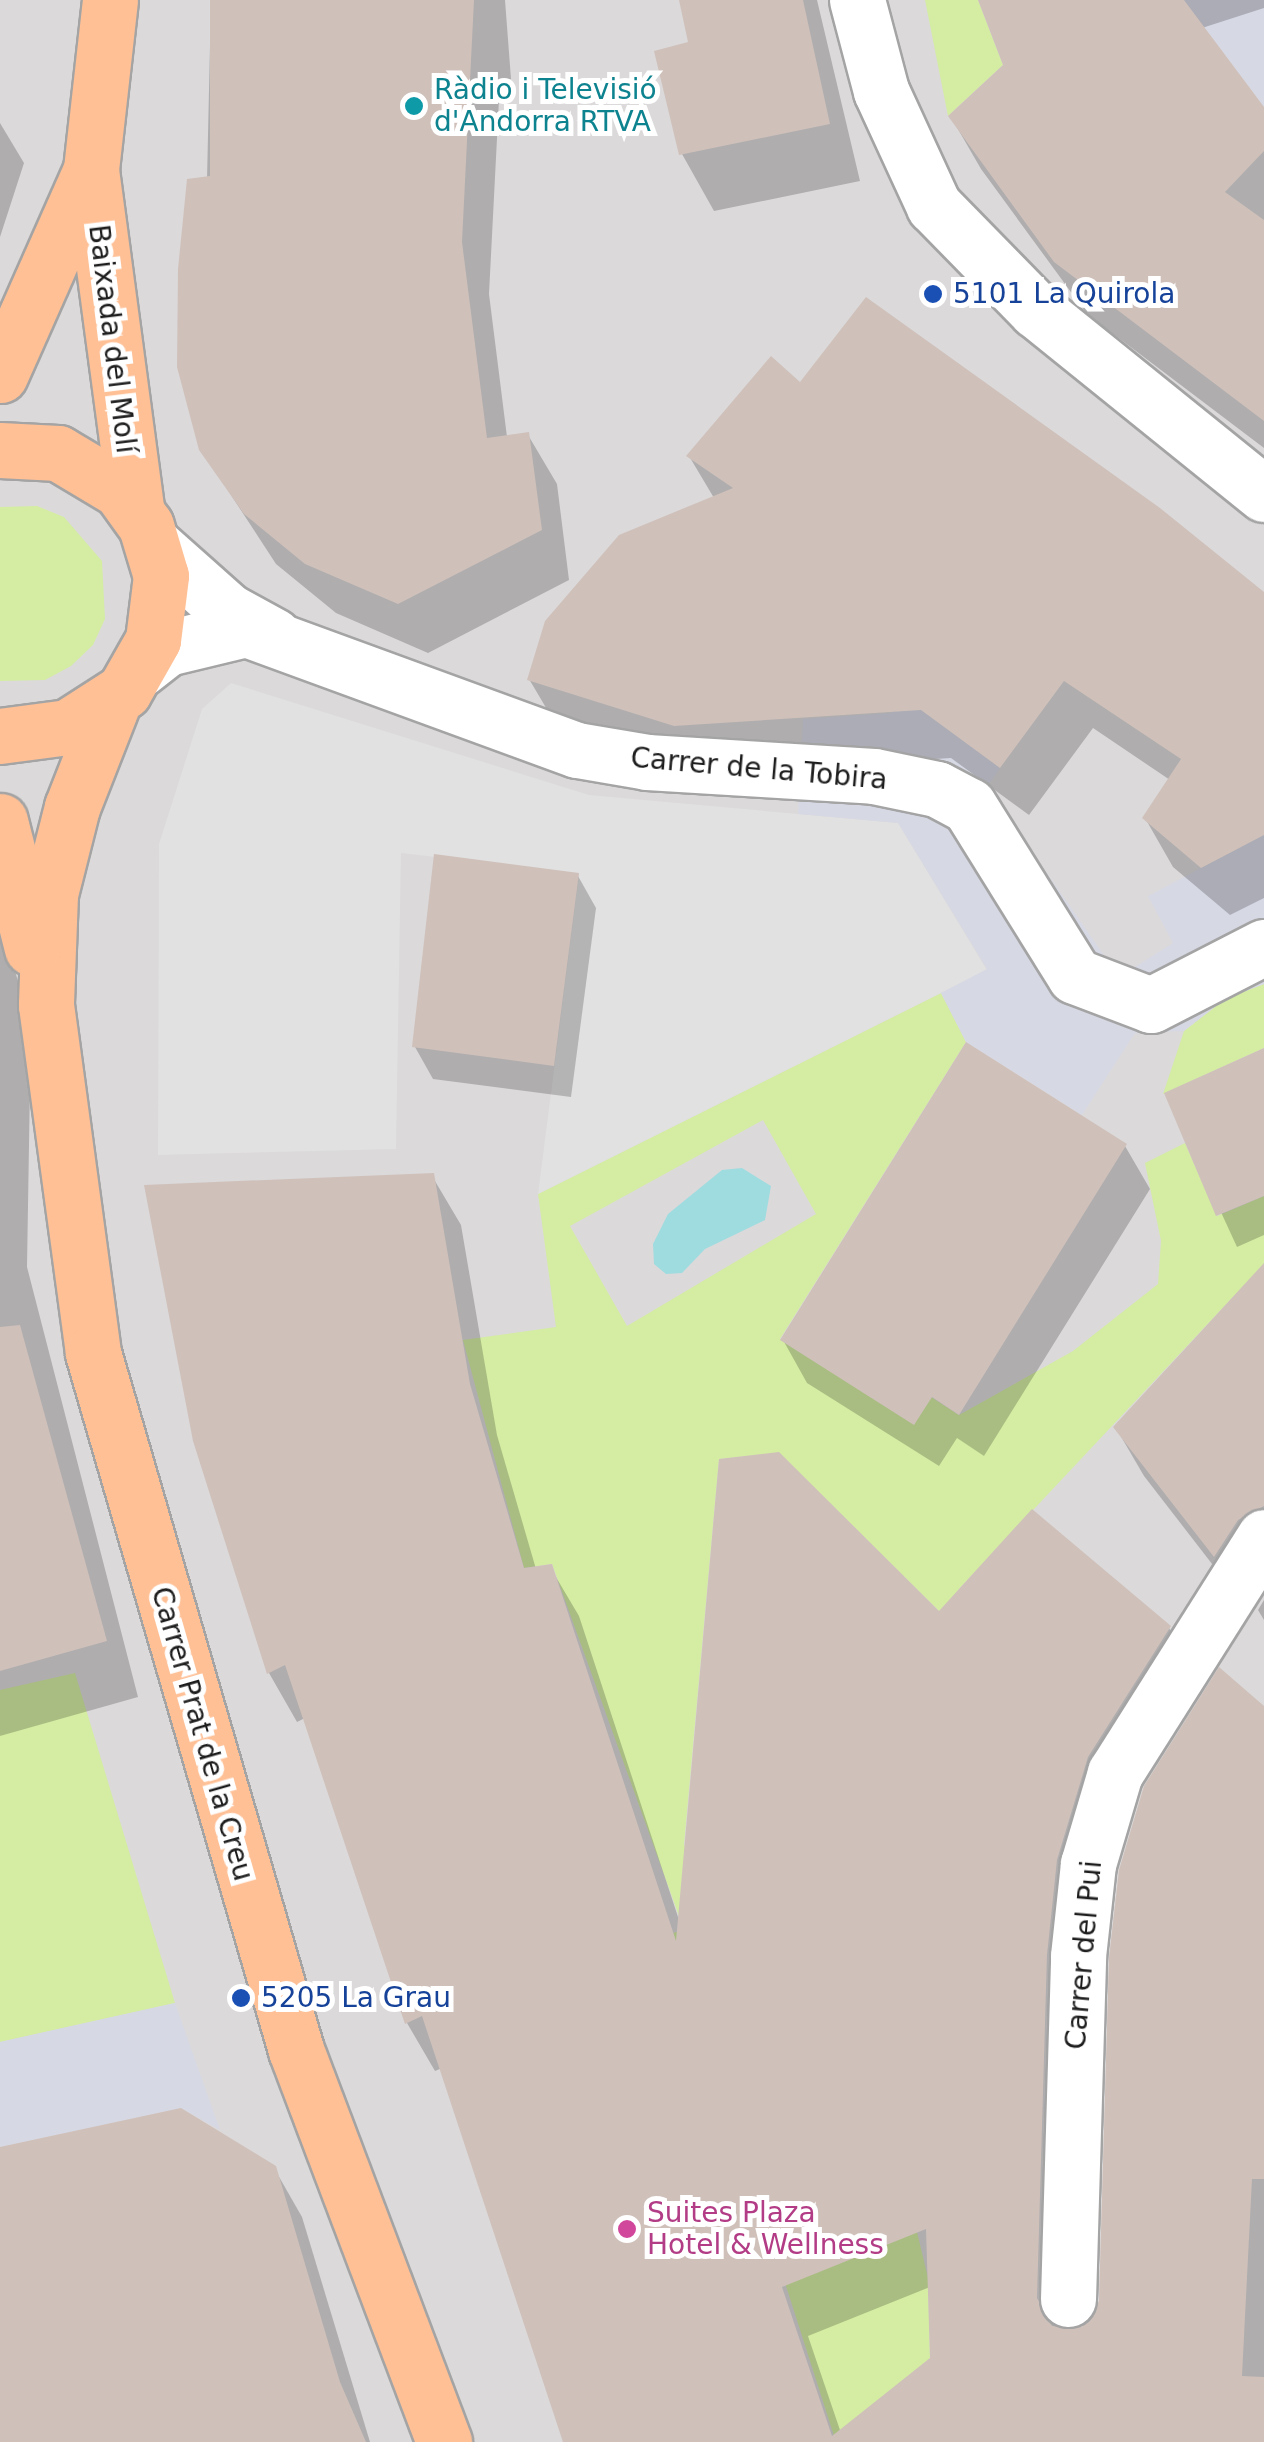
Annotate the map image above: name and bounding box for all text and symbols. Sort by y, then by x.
place label: Ràdio i Televisió d'Andorra RTVA [434,73,657,139]
marker: Ràdio i Televisió d'Andorra RTVA [403,95,425,117]
street label: Baixada del Molí [81,223,143,455]
place label: 5101 La Quirola [953,277,1175,311]
marker: 5101 La Quirola [922,283,944,305]
street label: Carrer de la Tobira [629,741,889,797]
street label: Carrer Prat de la Creu [144,1583,260,1885]
street label: Carrer del Pui [1059,1859,1109,2051]
place label: 5205 La Grau [261,1981,451,2015]
marker: 5205 La Grau [230,1987,252,2009]
place label: Suites Plaza Hotel & Wellness [647,2196,884,2262]
marker: Suites Plaza Hotel & Wellness [616,2218,638,2240]

